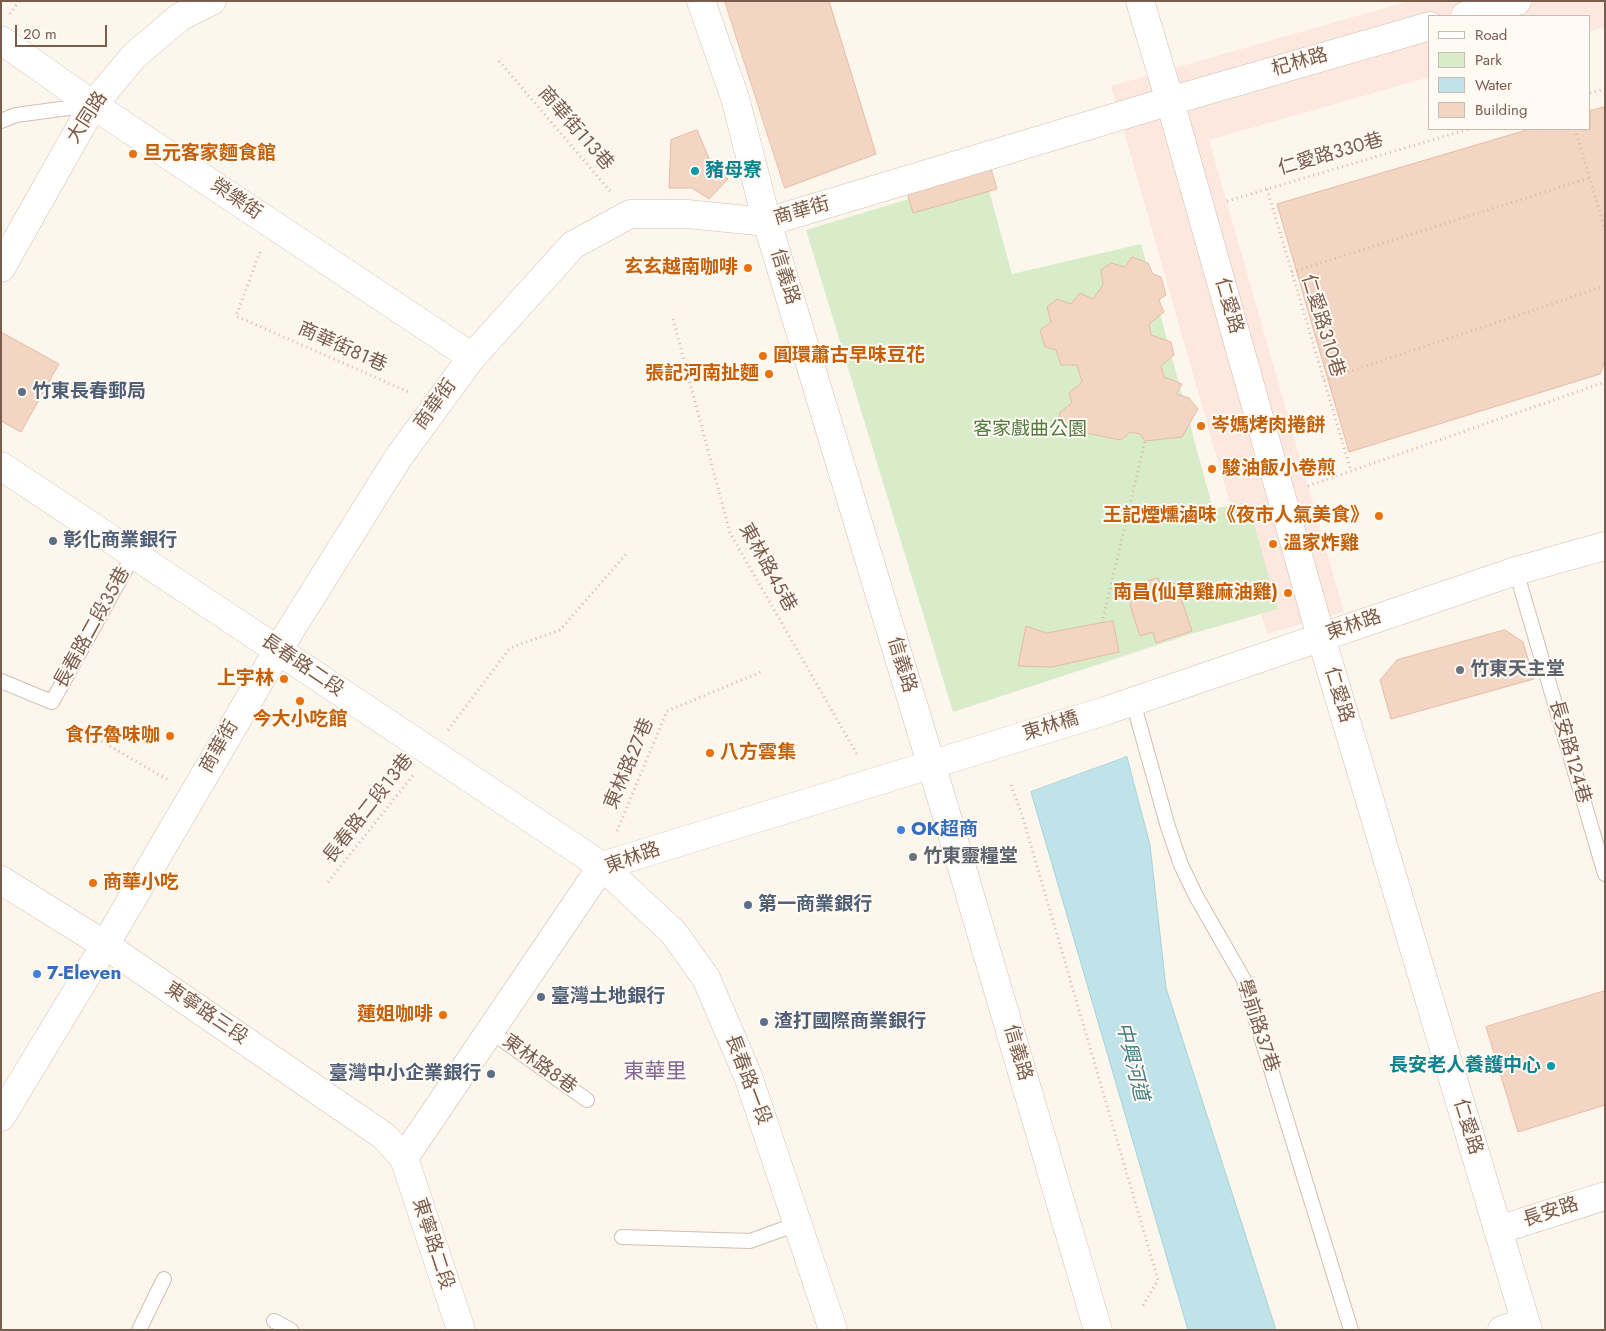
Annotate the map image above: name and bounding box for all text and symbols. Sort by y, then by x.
scale bar [18,15,110,47]
legend [1428,15,1591,130]
text: 20 m [23,23,57,45]
text: Road [1475,24,1507,46]
street label: 杞林路 [1269,44,1331,82]
text: Park [1475,49,1502,71]
text: Water [1475,74,1512,96]
street label: 商華街113巷 [532,82,618,176]
street label: 大同路 [63,88,113,148]
text: Building [1475,99,1527,121]
street label: 仁愛路330巷 [1276,129,1386,181]
place label: 旦元客家麵食館 [143,143,276,165]
marker: 旦元客家麵食館 [127,148,139,160]
place label: 豬母寮 [705,160,762,182]
marker: 豬母寮 [689,165,701,177]
street label: 榮樂街 [206,175,266,225]
street label: 商華街 [771,193,833,231]
street label: 信義路 [765,246,803,308]
place label: 玄玄越南咖啡 [624,257,738,279]
marker: 玄玄越南咖啡 [742,262,754,274]
street label: 仁愛路310巷 [1296,272,1348,380]
street label: 仁愛路 [1209,275,1247,337]
street label: 商華街81巷 [294,318,390,378]
place label: 圓環蕭古早味豆花 [773,345,925,367]
marker: 圓環蕭古早味豆花 [757,350,769,362]
place label: 張記河南扯麵 [645,363,759,385]
marker: 張記河南扯麵 [763,368,775,380]
street label: 商華街 [410,375,462,435]
place label: 竹東長春郵局 [32,381,146,403]
marker: 竹東長春郵局 [16,386,28,398]
place label: 岑媽烤肉捲餅 [1211,415,1325,437]
park label: 客家戲曲公園 [973,419,1087,441]
marker: 岑媽烤肉捲餅 [1195,420,1207,432]
place label: 駿油飯小卷煎 [1222,458,1336,480]
marker: 駿油飯小卷煎 [1206,463,1218,475]
place label: 王記煙燻滷味《夜市人氣美食》 [1103,505,1369,527]
marker: 王記煙燻滷味《夜市人氣美食》 [1373,510,1385,522]
street label: 東林路45巷 [733,520,801,616]
place label: 彰化商業銀行 [63,530,177,552]
place label: 溫家炸雞 [1283,533,1359,555]
marker: 彰化商業銀行 [47,535,59,547]
marker: 溫家炸雞 [1267,538,1279,550]
street label: 長春路二段35巷 [50,563,136,693]
place label: 南昌(仙草雞麻油雞) [1113,582,1278,604]
marker: 南昌(仙草雞麻油雞) [1282,587,1294,599]
street label: 東林路 [1323,606,1385,646]
street label: 長春路二段 [256,630,348,702]
street label: 信義路 [882,634,920,696]
place label: 竹東天主堂 [1470,659,1565,681]
street label: 仁愛路 [1319,664,1357,726]
marker: 竹東天主堂 [1454,664,1466,676]
place label: 上宇林 [217,668,274,690]
marker: 上宇林 [278,673,290,685]
marker: 今大小吃館 [294,695,306,707]
street label: 長安路124巷 [1543,698,1595,806]
street label: 東林橋 [1020,708,1082,746]
place label: 今大小吃館 [253,709,347,731]
street label: 東林路27巷 [601,715,659,813]
street label: 商華街 [196,717,244,777]
place label: 食仔魯味咖 [65,725,160,747]
marker: 食仔魯味咖 [164,730,176,742]
place label: 八方雲集 [720,742,796,764]
marker: 八方雲集 [704,747,716,759]
street label: 長春路二段13巷 [319,750,419,868]
place label: OK超商 [911,819,978,841]
marker: OK超商 [895,824,907,836]
street label: 東林路 [602,839,664,879]
place label: 竹東靈糧堂 [923,846,1018,868]
marker: 竹東靈糧堂 [907,851,919,863]
place label: 商華小吃 [103,872,179,894]
marker: 商華小吃 [87,877,99,889]
place label: 第一商業銀行 [758,894,872,916]
marker: 第一商業銀行 [742,899,754,911]
place label: 7-Eleven [47,963,121,985]
marker: 7-Eleven [31,968,43,980]
street label: 學前路37巷 [1231,977,1283,1075]
street label: 東寧路三段 [160,978,252,1050]
place label: 臺灣土地銀行 [551,986,665,1008]
marker: 臺灣土地銀行 [535,991,547,1003]
place label: 蓮姐咖啡 [357,1004,433,1026]
marker: 蓮姐咖啡 [437,1009,449,1021]
place label: 渣打國際商業銀行 [774,1011,926,1033]
marker: 渣打國際商業銀行 [758,1016,770,1028]
water label: 中興河道 [1110,1020,1152,1104]
street label: 信義路 [998,1022,1036,1084]
street label: 東林路8巷 [497,1030,581,1100]
street label: 長春路一段 [719,1032,775,1128]
place label: 長安老人養護中心 [1389,1055,1541,1077]
district label: 東華里 [624,1060,686,1086]
marker: 長安老人養護中心 [1545,1060,1557,1072]
place label: 臺灣中小企業銀行 [329,1063,481,1085]
marker: 臺灣中小企業銀行 [485,1068,497,1080]
street label: 仁愛路 [1448,1096,1486,1158]
street label: 長安路 [1520,1193,1582,1233]
street label: 東寧路二段 [406,1195,458,1293]

